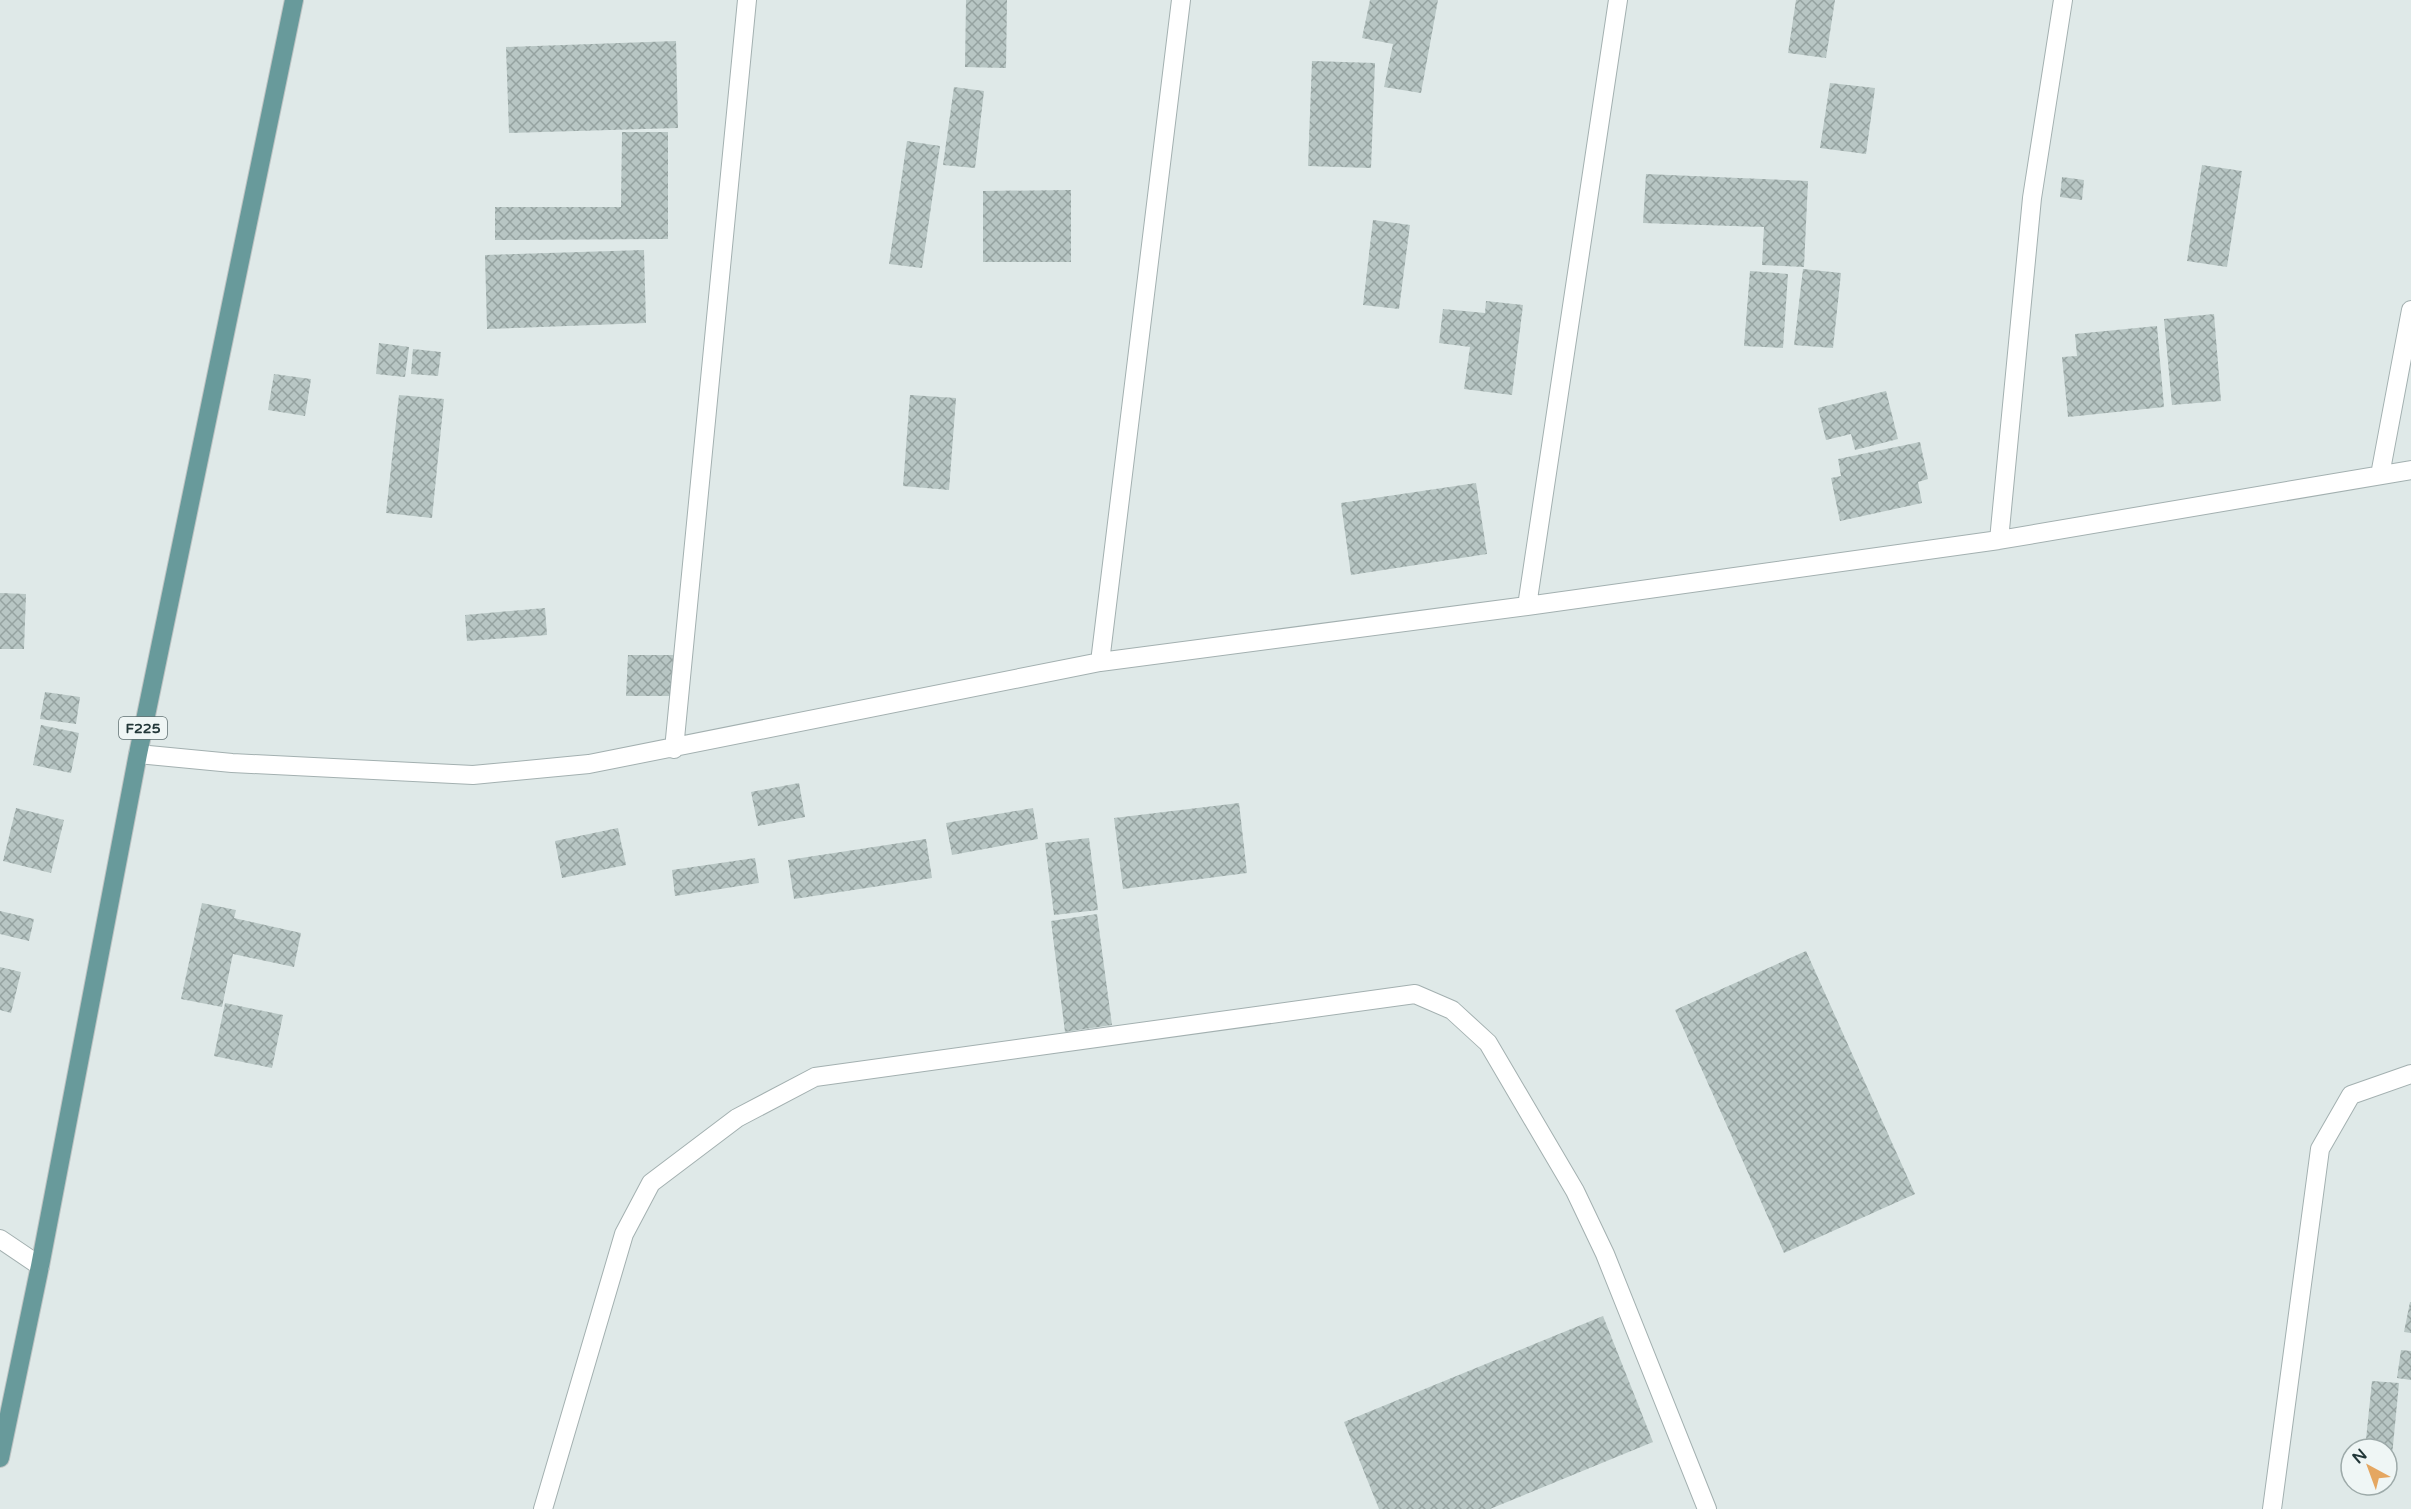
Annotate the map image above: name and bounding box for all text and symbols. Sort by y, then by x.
road number: F225 [119,717,167,739]
north arrow [2339,1437,2399,1497]
text: N [2348,1445,2371,1468]

